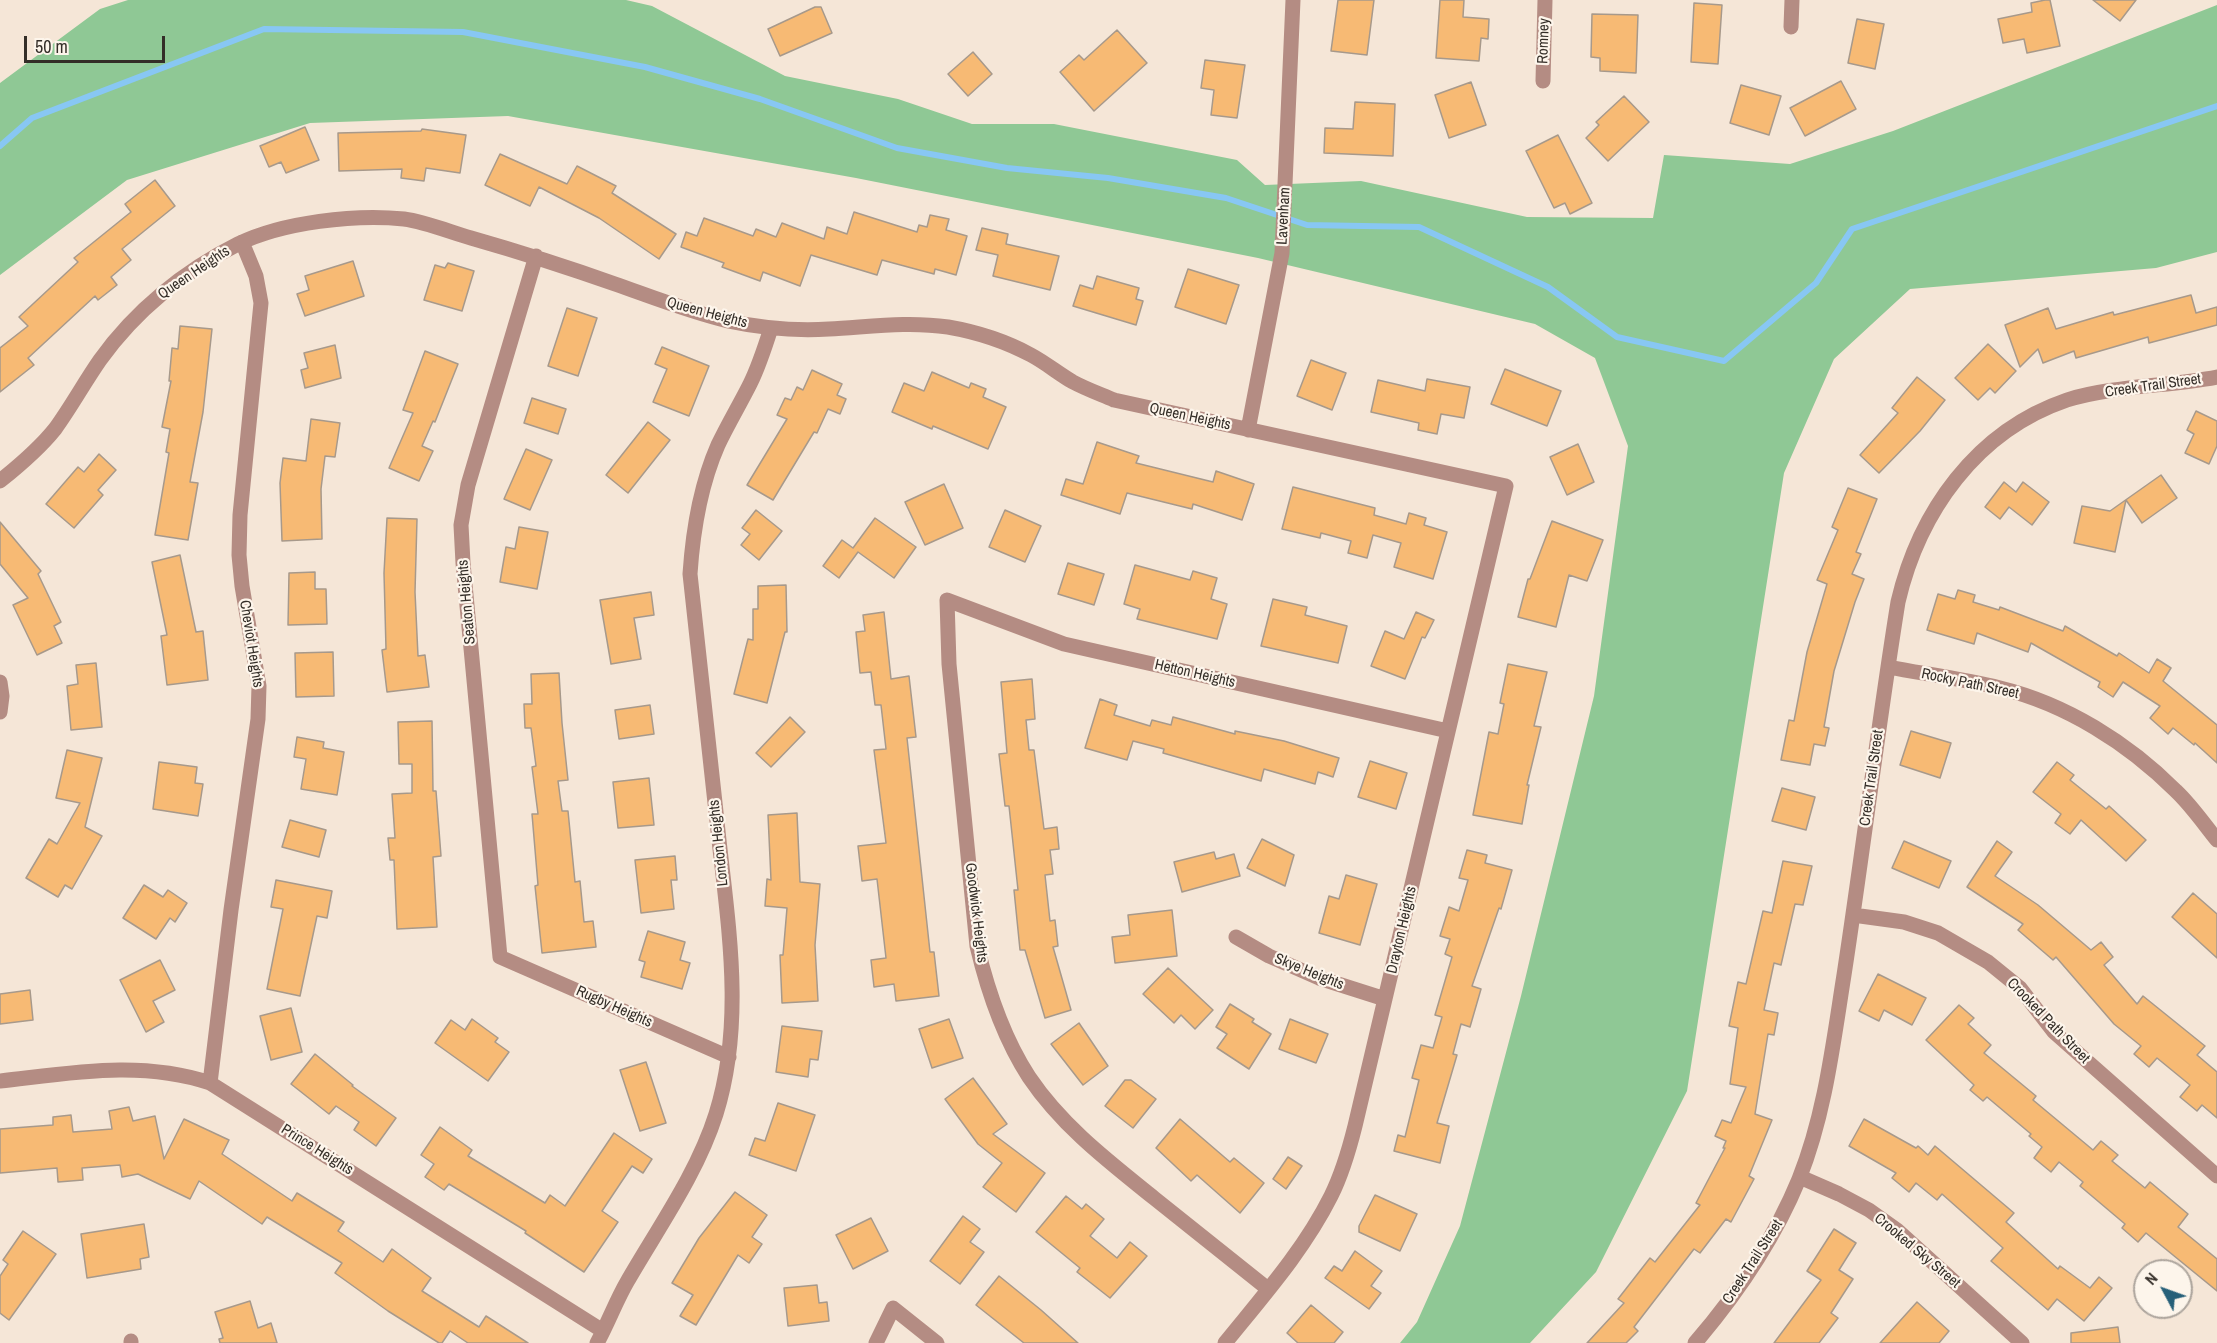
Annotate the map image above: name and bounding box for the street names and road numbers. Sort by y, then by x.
street label: Romney [1534,18,1554,64]
street label: Lavenham [1274,187,1294,245]
street label: Queen Heights [155,242,233,304]
street label: Queen Heights [665,294,749,332]
street label: Creek Trail Street [2104,370,2202,402]
street label: Queen Heights [1148,400,1232,434]
street label: Seaton Heights [454,559,480,645]
street label: Cheviot Heights [235,599,267,689]
street label: Hetton Heights [1153,656,1237,692]
street label: Rocky Path Street [1920,665,2020,703]
street label: Creek Trail Street [1856,729,1888,827]
street label: London Heights [706,799,732,887]
street label: Goodwick Heights [961,862,991,964]
street label: Drayton Heights [1383,885,1421,975]
street label: Skye Heights [1272,950,1346,994]
street label: Crooked Path Street [2003,975,2093,1067]
street label: Rugby Heights [573,982,655,1032]
street label: Prince Heights [278,1121,356,1179]
street label: Crooked Sky Street [1870,1210,1964,1292]
street label: Creek Trail Street [1719,1217,1787,1307]

